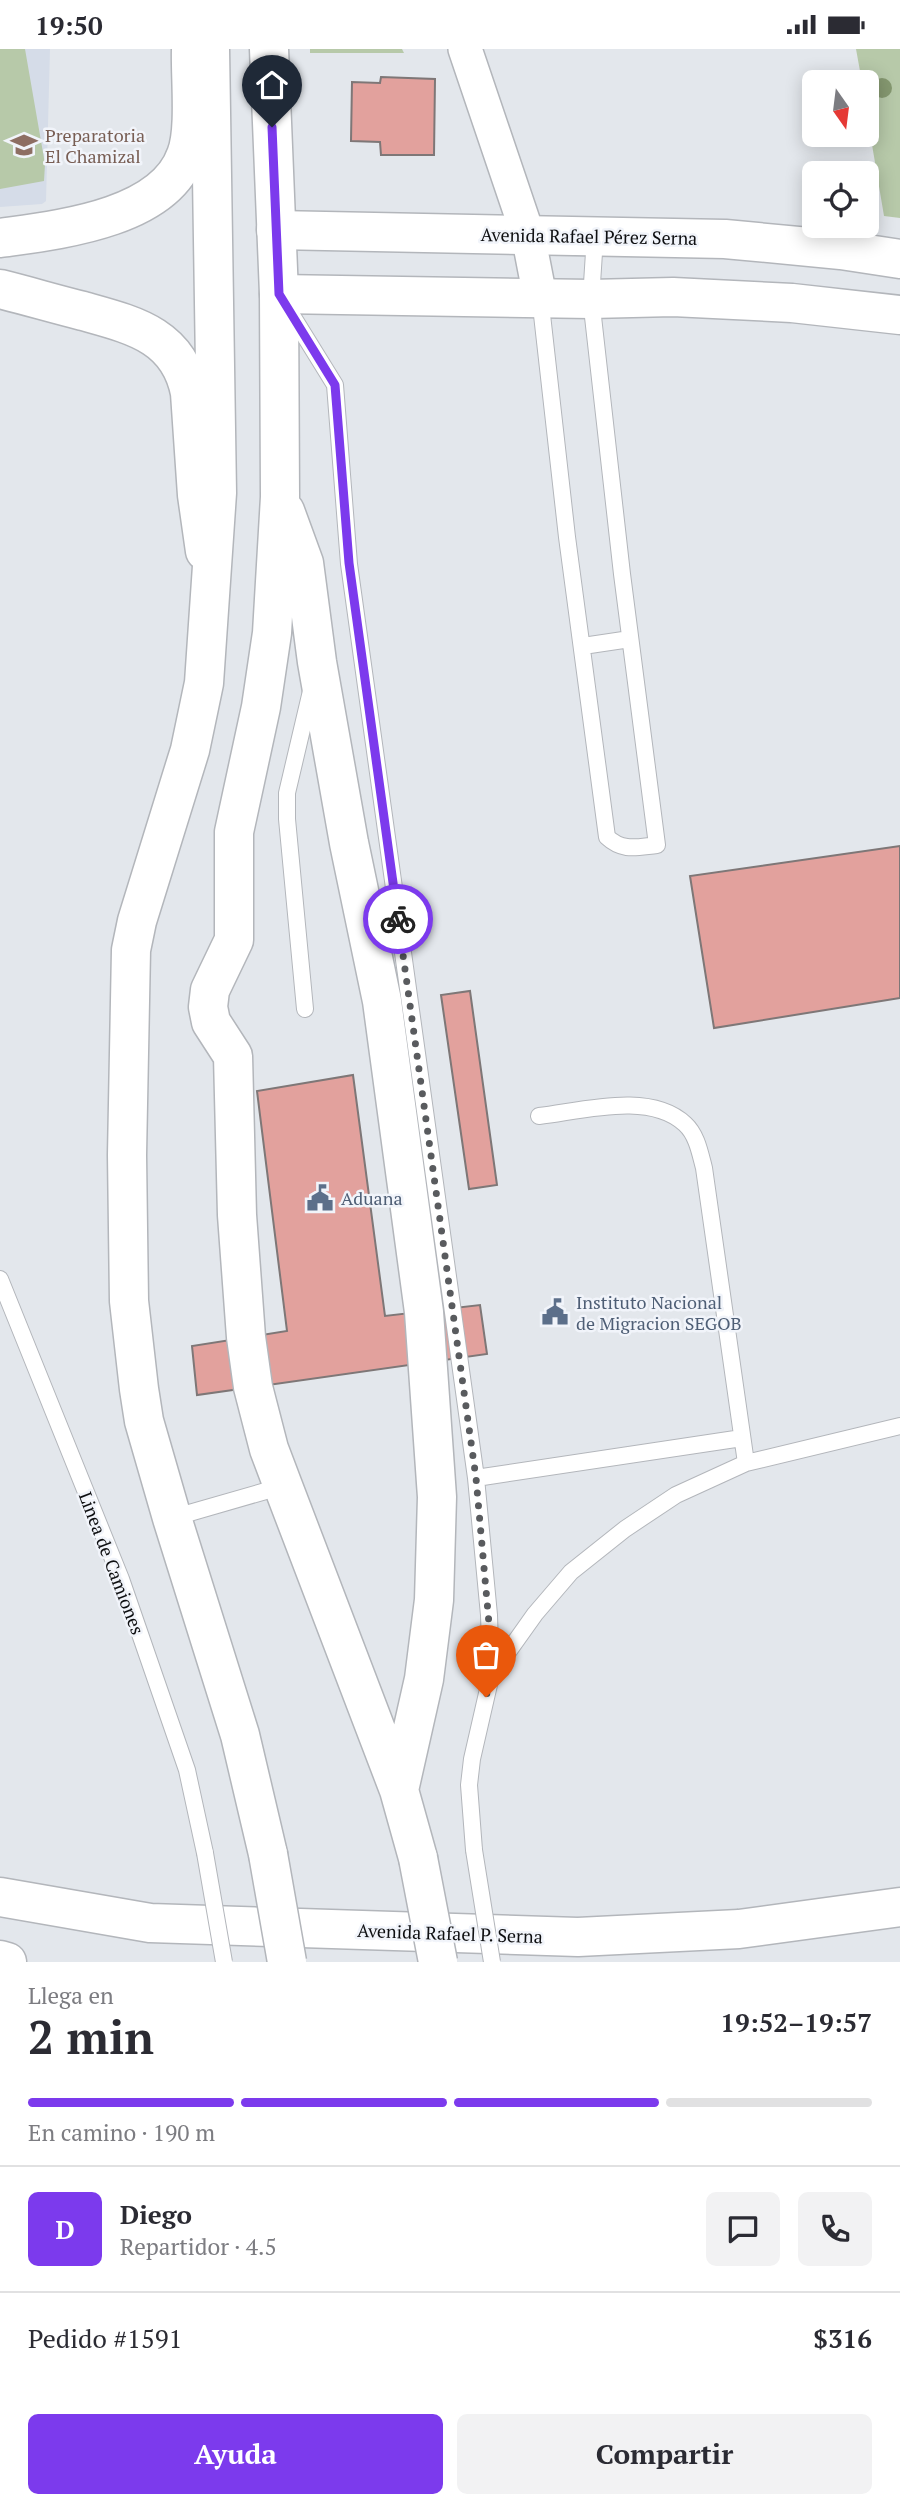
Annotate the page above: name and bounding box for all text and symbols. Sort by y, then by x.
text: 19:50 [35,8,103,42]
pin [242,55,302,127]
icon: home [253,66,291,104]
north arrow [802,70,878,147]
map controls [802,70,879,238]
place label: Preparatoria El Chamizal [45,123,145,168]
school or university icon: Preparatoria El Chamizal [9,130,39,160]
button: locate [802,161,879,238]
street label: Avenida Rafael Pérez Serna [480,222,698,250]
courier [363,884,433,954]
icon: bike [379,900,417,938]
public building icon: Aduana [305,1183,335,1213]
place label: Aduana [341,1186,403,1210]
place label: Instituto Nacional de Migracion SEGOB [576,1290,742,1335]
public building icon: Instituto Nacional de Migracion SEGOB [540,1297,570,1327]
street label: Linea de Camiones [74,1488,150,1638]
pin [456,1625,516,1697]
icon: bag [467,1636,505,1674]
street label: Avenida Rafael P. Serna [357,1918,543,1948]
text: Llega en [28,1980,114,2011]
text: 19:52–19:57 [720,2005,872,2039]
text: 2 min [28,2006,154,2067]
text: En camino · 190 m [28,2117,215,2148]
button: chat [706,2192,780,2266]
button: phone [798,2192,872,2266]
text: Diego [120,2197,192,2231]
text: D [55,2212,75,2246]
text: Repartidor · 4.5 [120,2231,277,2262]
text: Pedido #1591 [28,2321,182,2355]
text: $316 [813,2321,872,2355]
button: Ayuda [28,2414,443,2494]
button: Compartir [457,2414,872,2494]

